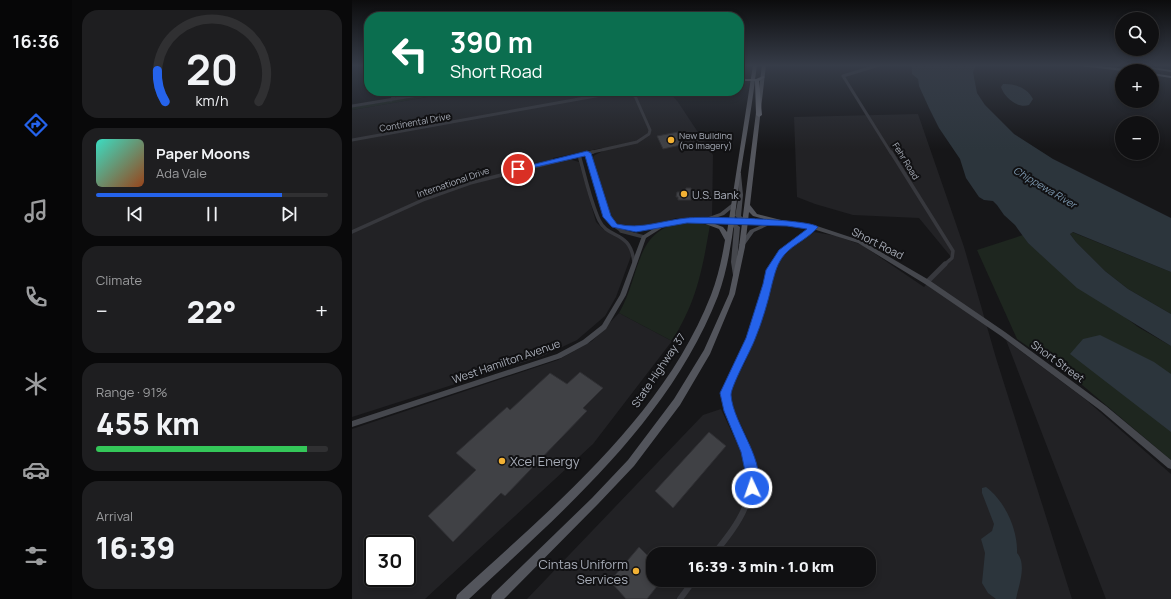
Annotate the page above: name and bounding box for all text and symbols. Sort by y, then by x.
map controls [1115,12,1159,160]
button: search [1115,12,1159,56]
text: 390 m [450,23,533,61]
icon: left [384,28,436,80]
text: 16:36 [13,29,59,53]
text: 20 [186,41,238,97]
text: Short Road [450,59,542,83]
button: + [1115,64,1159,108]
text: km/h [195,90,229,109]
street label: Continental Drive [378,109,452,135]
icon: directions [22,111,50,139]
button: − [1115,116,1159,160]
place label: New Building (no imagery) [679,129,732,152]
marker: New Building (no imagery) [666,135,676,145]
street label: Fehr Road [890,140,922,182]
text: Paper Moons [156,143,250,164]
pin [501,152,535,186]
icon: arrive [507,158,529,180]
street label: International Drive [415,163,491,201]
water label: Chippewa River [1011,163,1080,212]
text: Ada Vale [156,164,207,182]
place label: U.S. Bank [692,187,739,202]
marker: U.S. Bank [679,189,689,199]
icon: music [22,197,50,225]
icon: previous [124,203,146,225]
icon: pause [201,203,223,225]
icon: next [278,203,300,225]
street label: Short Road [849,223,907,263]
text: Climate [96,271,142,289]
icon: phone [22,283,50,311]
text: 22° [187,291,236,332]
text: − [96,296,108,326]
text: + [315,296,328,326]
street label: State Highway 37 [628,330,688,410]
street label: West Hamilton Avenue [450,335,563,387]
street label: Short Street [1028,337,1088,385]
icon: climate [22,370,50,398]
text: Range · 91% [96,383,167,401]
text: 455 km [96,403,200,444]
place label: Xcel Energy [510,452,580,470]
icon: car [22,456,50,484]
marker: Xcel Energy [497,456,507,466]
position arrow [731,467,773,509]
text: Arrival [96,507,133,525]
text: 16:39 [96,527,175,568]
speed limit sign: 30 [364,535,416,587]
icon: filters [22,542,50,570]
place label: Cintas Uniform Services [538,555,628,588]
text: 16:39 · 3 min · 1.0 km [688,556,834,577]
marker: Cintas Uniform Services [631,566,641,576]

